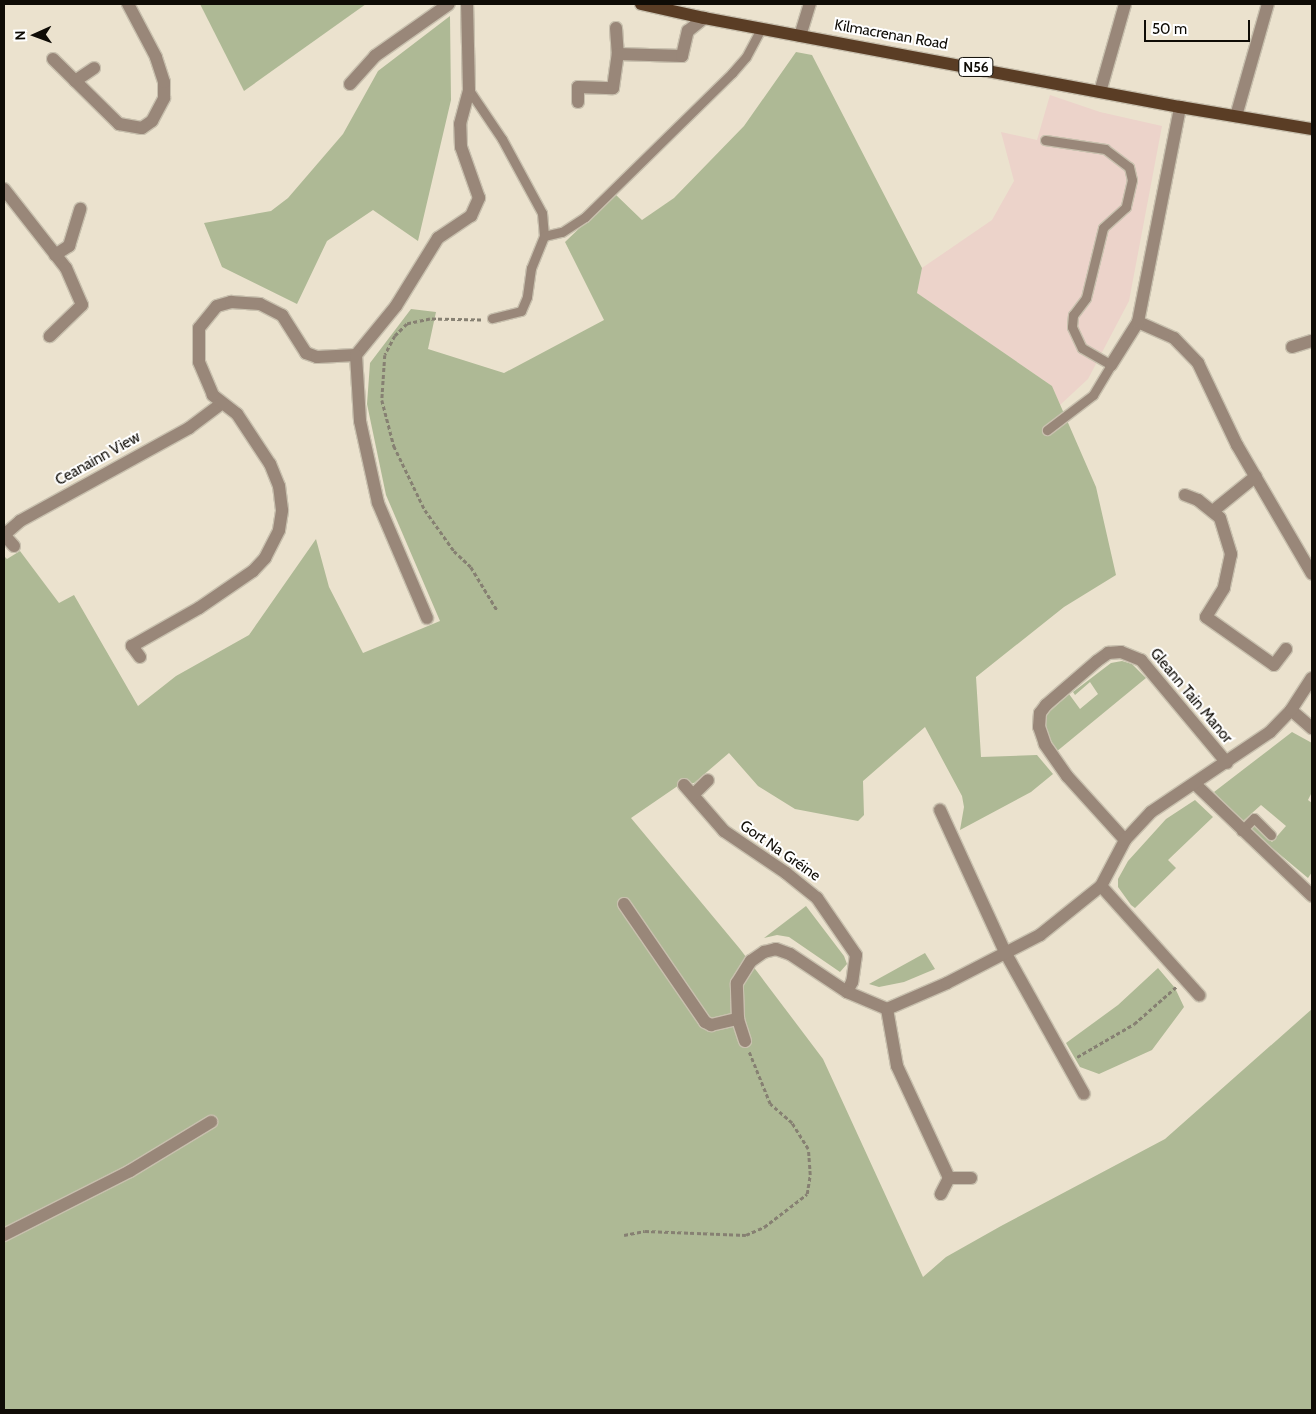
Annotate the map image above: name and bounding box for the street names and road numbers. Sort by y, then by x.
street label: Kilmacrenan Road [833,16,949,54]
road number: N56 [957,56,995,78]
street label: Ceanainn View [52,428,144,490]
street label: Gleann Tain Manor [1146,645,1236,747]
street label: Gort Na Gréine [736,817,824,885]

